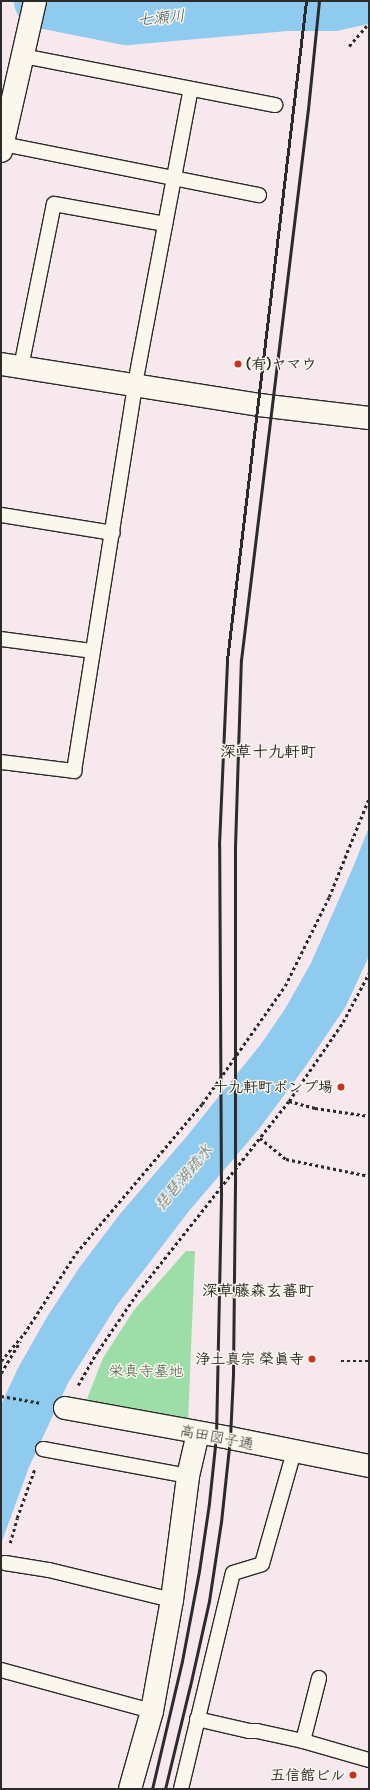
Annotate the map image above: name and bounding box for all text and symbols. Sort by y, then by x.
water label: 七瀬川 [136,5,186,29]
place label: (有)ヤマウ [246,355,316,373]
marker: (有)ヤマウ [233,359,243,369]
district label: 深草十九軒町 [220,741,316,761]
place label: 十九軒町ポンプ場 [213,1078,333,1096]
marker: 十九軒町ポンプ場 [336,1082,346,1092]
water label: 琵琶湖疏水 [150,1140,216,1214]
district label: 深草藤森玄蕃町 [202,1280,314,1300]
place label: 浄土真宗 榮眞寺 [196,1350,304,1368]
marker: 浄土真宗 榮眞寺 [307,1354,317,1364]
park label: 栄真寺墓地 [109,1362,183,1380]
street label: 高田図子通 [178,1421,256,1453]
place label: 五信館ビル [270,1766,345,1784]
marker: 五信館ビル [348,1770,358,1780]

